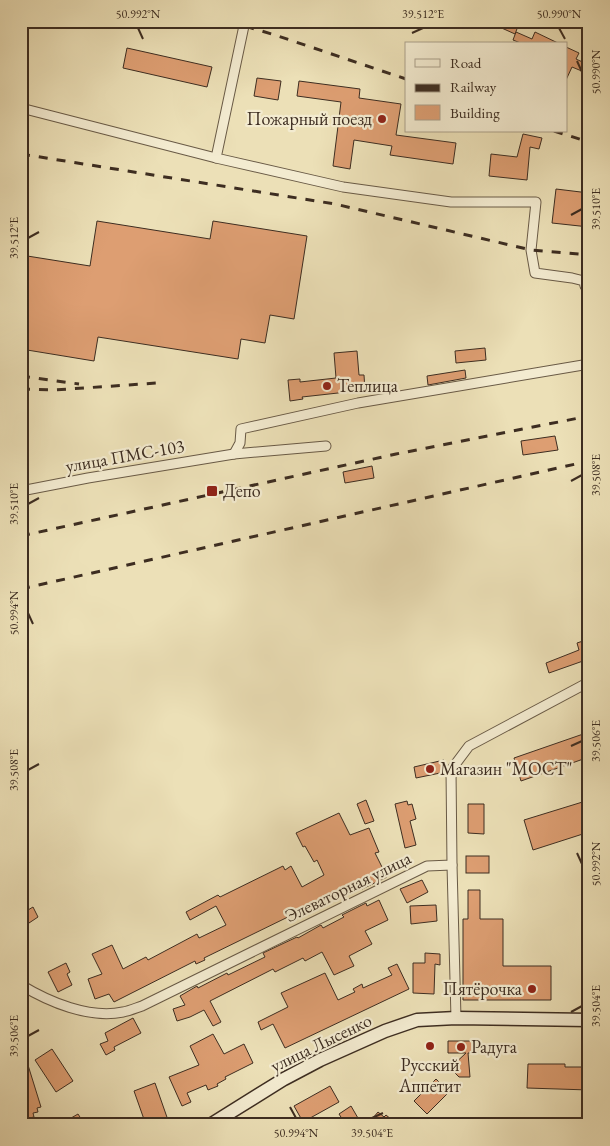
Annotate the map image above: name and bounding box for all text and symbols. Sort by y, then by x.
text: 50.992°N [116,6,161,22]
text: 39.512°E [402,6,444,22]
text: 50.990°N [537,6,582,22]
legend [405,42,568,132]
text: 50.990°N [588,49,604,94]
text: Road [450,53,482,72]
text: Railway [450,77,497,96]
text: Building [450,103,500,122]
place label: Пожарный поезд [247,107,372,130]
marker: Пожарный поезд [376,113,388,125]
text: 39.510°E [588,188,604,230]
text: 39.512°E [6,217,22,259]
place label: Теплица [337,374,399,397]
marker: Теплица [321,380,333,392]
street label: улица ПМС-103 [64,434,186,477]
text: 39.508°E [588,454,604,496]
place label: Депо [223,479,261,502]
text: 39.510°E [6,483,22,525]
marker: Депо [205,484,219,498]
text: 50.994°N [6,590,22,635]
text: 39.506°E [588,720,604,762]
text: 39.508°E [6,749,22,791]
place label: Магазин "МОСТ" [440,757,572,780]
marker: Магазин "МОСТ" [424,763,436,775]
text: 50.992°N [588,841,604,886]
street label: Элеваторная улица [281,846,415,927]
place label: Пятёрочка [443,977,523,1000]
marker: Пятёрочка [526,983,538,995]
text: 39.504°E [588,985,604,1027]
street label: улица Лысенко [266,1008,375,1077]
text: 39.506°E [6,1015,22,1057]
place label: Радуга [471,1035,518,1058]
marker: Русский Аппетит [424,1040,436,1052]
marker: Радуга [455,1041,467,1053]
place label: Русский Аппетит [398,1053,462,1097]
text: 50.994°N [274,1125,319,1141]
text: 39.504°E [351,1125,393,1141]

